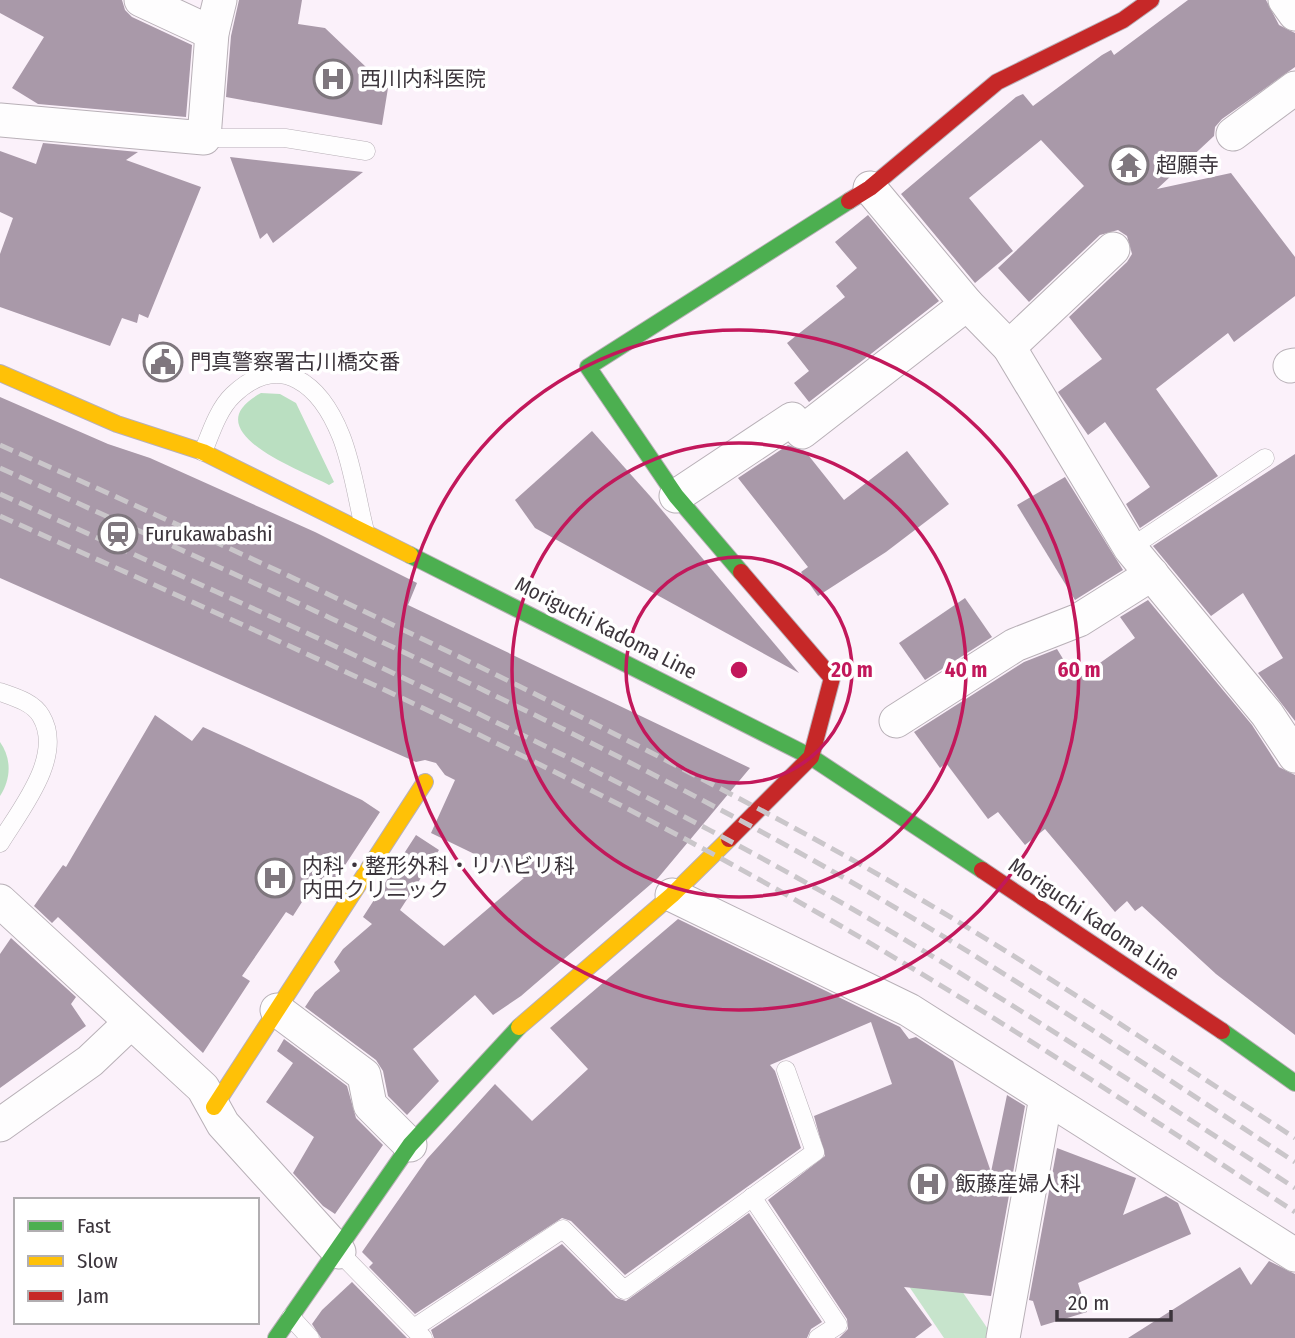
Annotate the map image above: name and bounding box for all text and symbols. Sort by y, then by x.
hospital icon: 西川内科医院 [312,58,354,100]
place label: 西川内科医院 [360,66,486,92]
temple icon: 超願寺 [1108,144,1150,186]
place label: 超願寺 [1156,152,1219,178]
public building icon: 門真警察署古川橋交番 [142,341,184,383]
place label: 門真警察署古川橋交番 [190,349,400,375]
station icon: Furukawabashi [97,513,139,555]
place label: Furukawabashi [145,521,273,547]
street label: Moriguchi Kadoma Line [511,571,701,685]
text: 20 m [830,657,873,683]
text: 40 m [945,657,987,683]
text: 60 m [1058,657,1100,683]
centre of rings [727,658,751,682]
street label: Moriguchi Kadoma Line [1004,852,1184,986]
place label: 内科・整形外科・リハビリ科 内田クリニック [302,853,575,903]
hospital icon: 内科・整形外科・リハビリ科 内田クリニック [254,857,296,899]
hospital icon: 飯藤産婦人科 [907,1163,949,1205]
place label: 飯藤産婦人科 [955,1171,1081,1197]
legend [14,1198,259,1324]
text: Fast [77,1213,111,1239]
text: Slow [77,1248,118,1274]
scale bar [1057,1278,1171,1322]
text: Jam [77,1283,109,1309]
text: 20 m [1068,1290,1109,1316]

